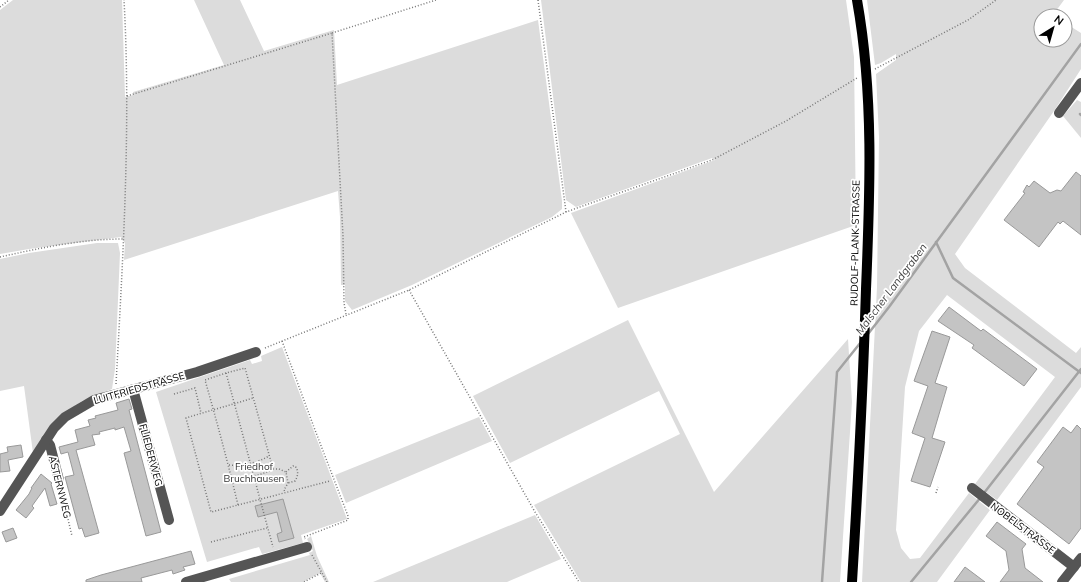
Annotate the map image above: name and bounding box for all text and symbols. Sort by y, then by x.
north arrow [1033,8,1073,48]
text: N [1051,12,1067,28]
street label: RUDOLF-PLANK-STRASSE [847,180,863,306]
water label: Malscher Landgraben [852,241,930,337]
street label: LUITFRIEDSTRASSE [92,369,186,407]
street label: FLIEDERWEG [136,422,166,488]
street label: ASTERNWEG [46,454,74,520]
park label: Friedhof Bruchhausen [224,460,285,485]
street label: NOBELSTRASSE [988,499,1058,557]

